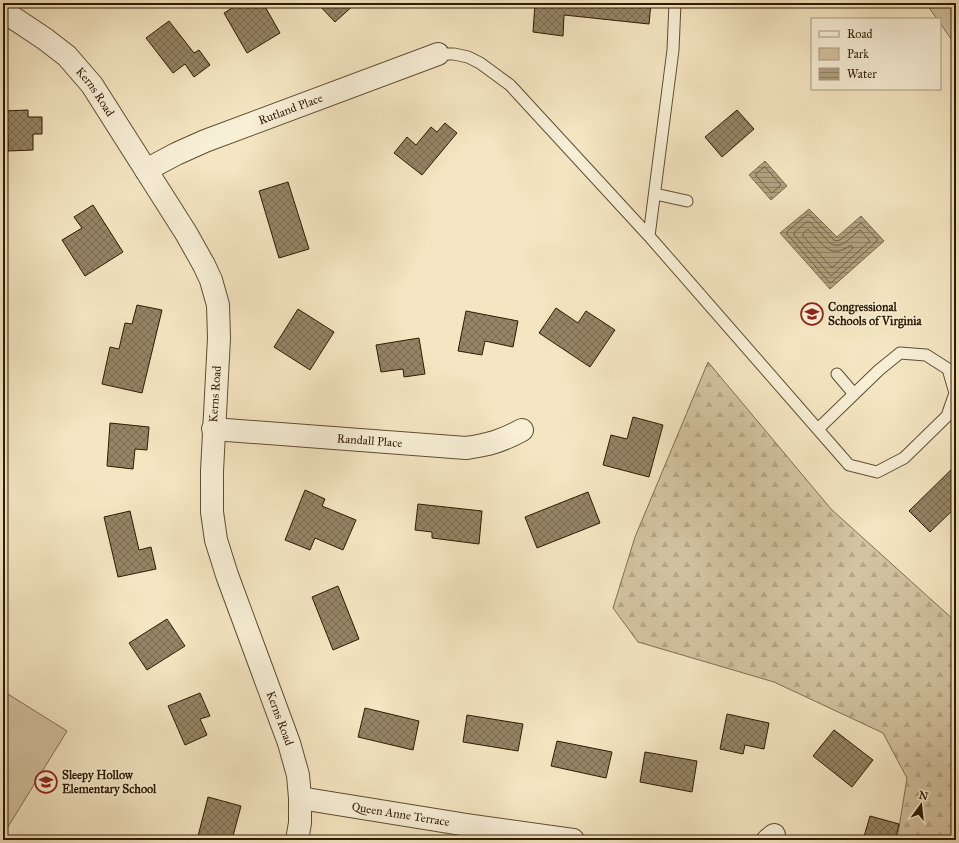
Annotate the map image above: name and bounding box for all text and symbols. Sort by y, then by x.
legend [811,18,941,90]
text: Road [847,27,873,41]
text: Park [847,47,869,61]
street label: Kerns Road [73,64,117,119]
text: Water [847,67,877,81]
street label: Rutland Place [256,91,325,127]
place label: Congressional Schools of Virginia [828,300,923,329]
school or university icon: Congressional Schools of Virginia [799,301,825,327]
street label: Kerns Road [206,365,224,423]
street label: Randall Place [336,431,403,450]
street label: Kerns Road [263,689,296,747]
place label: Sleepy Hollow Elementary School [62,768,157,797]
school or university icon: Sleepy Hollow Elementary School [33,769,59,795]
north arrow [901,785,941,825]
text: N [917,788,930,803]
street label: Queen Anne Terrace [351,799,451,829]

